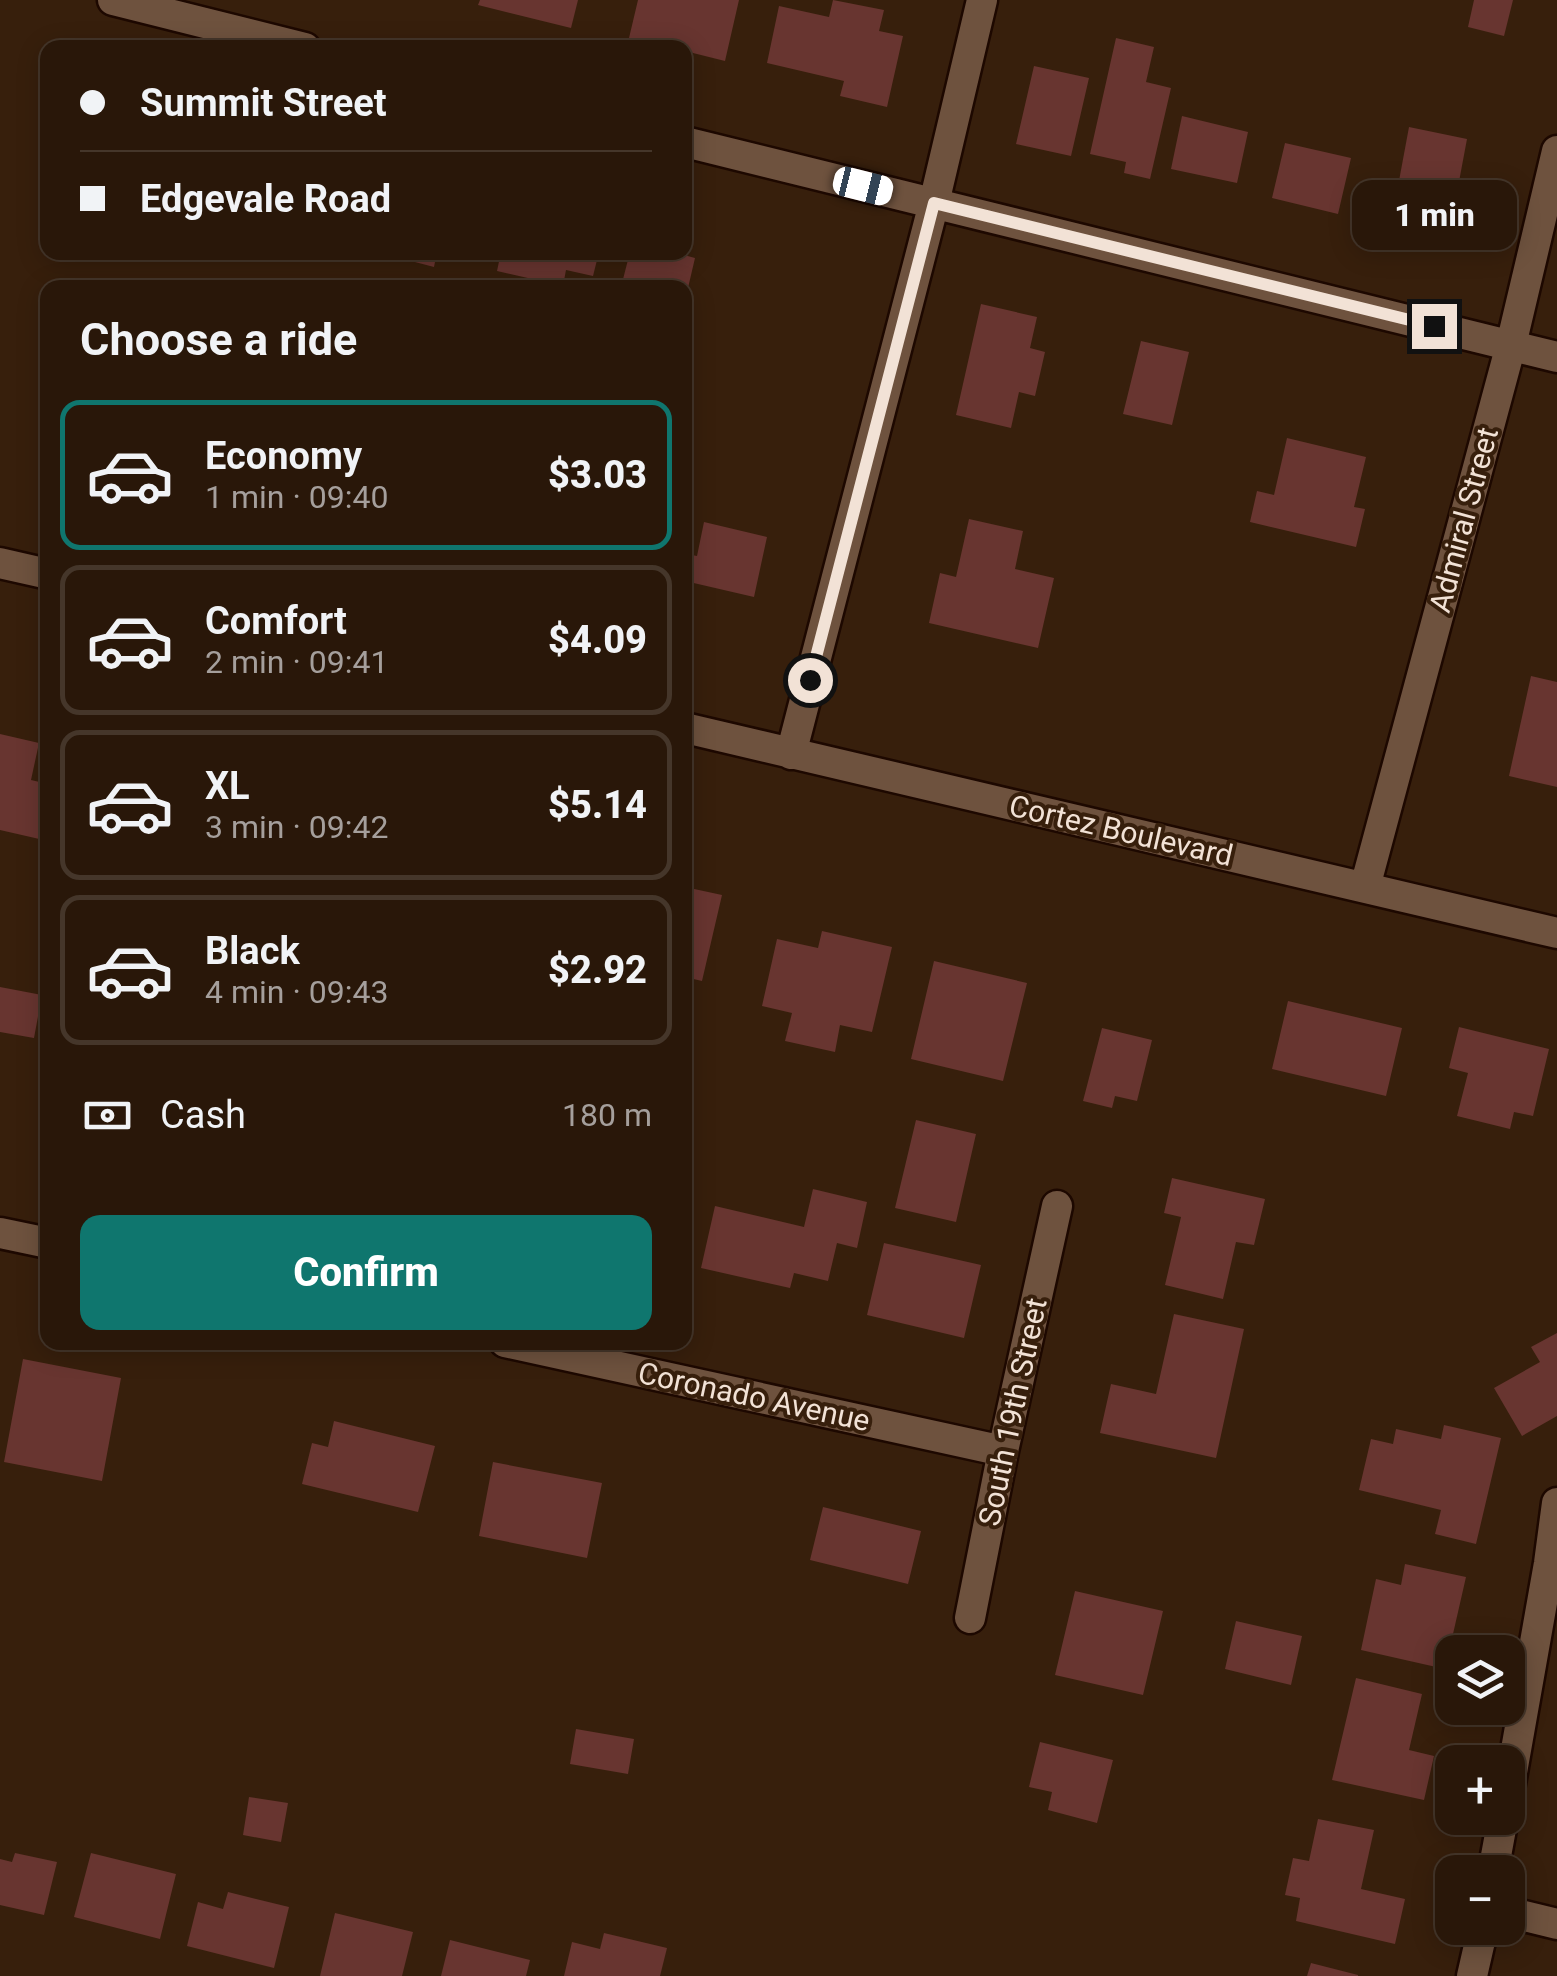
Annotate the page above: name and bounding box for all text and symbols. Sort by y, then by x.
text: Summit Street [140,81,387,125]
car [830,164,896,208]
text: Edgevale Road [140,177,391,221]
callout: 1 min [1352,181,1516,251]
text: 1 min [1394,196,1475,234]
route end [1412,304,1457,349]
text: Choose a ride [80,313,357,366]
street label: Admiral Street [1422,424,1505,616]
icon: car [85,430,175,520]
text: Economy [205,434,362,478]
text: $3.03 [548,453,647,497]
text: 1 min · 09:40 [205,478,388,516]
icon: car [85,595,175,685]
text: Comfort [205,599,347,643]
text: $4.09 [548,618,647,662]
text: 2 min · 09:41 [205,643,388,681]
route start [788,658,833,703]
icon: car [85,760,175,850]
text: XL [205,764,250,808]
text: $5.14 [548,783,647,827]
street label: Cortez Boulevard [1006,788,1236,873]
text: 3 min · 09:42 [205,808,388,846]
icon: car [85,925,175,1015]
text: Black [205,929,300,973]
text: $2.92 [548,948,647,992]
text: 4 min · 09:43 [205,973,388,1011]
icon: cash [80,1088,135,1143]
text: Cash [160,1093,246,1137]
text: 180 m [562,1096,652,1134]
button: Confirm [80,1215,652,1330]
street label: South 19th Street [971,1295,1054,1529]
street label: Coronado Avenue [635,1355,873,1438]
map controls [1435,1635,1525,1945]
button: layers [1435,1635,1525,1725]
button: + [1435,1745,1525,1835]
button: − [1435,1855,1525,1945]

